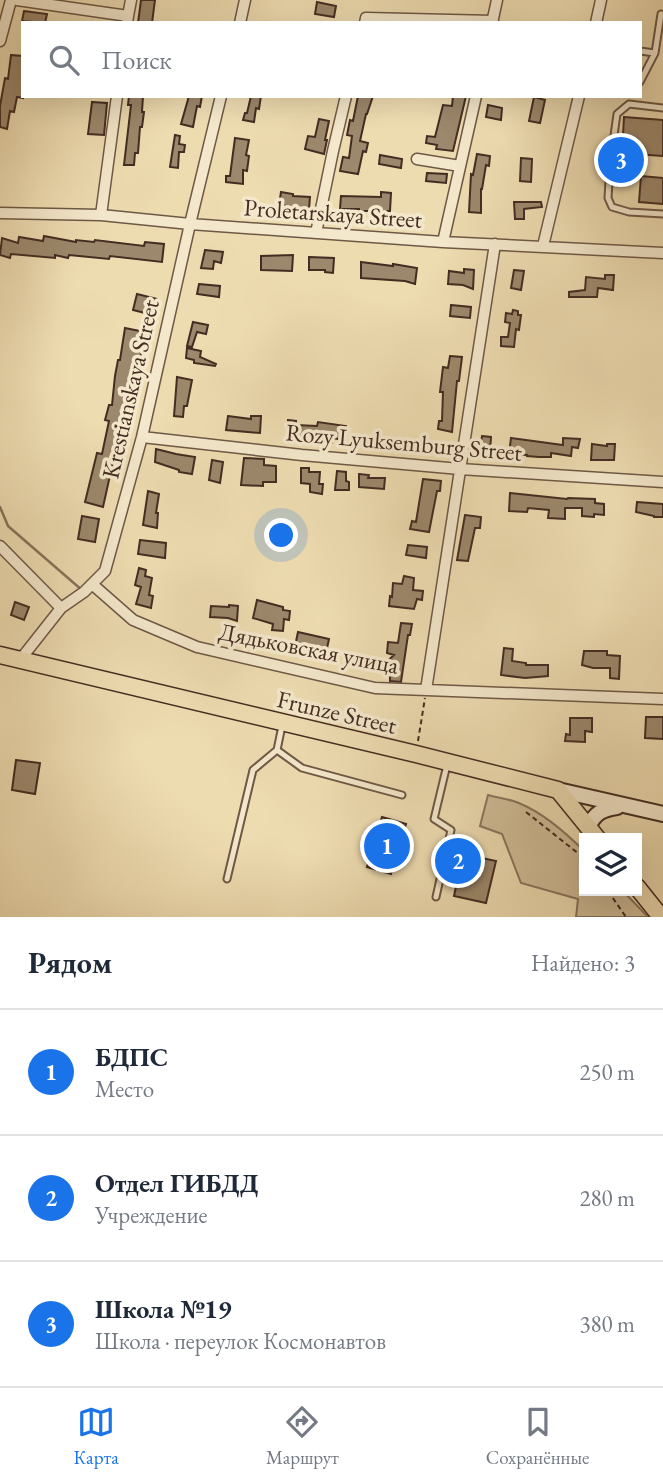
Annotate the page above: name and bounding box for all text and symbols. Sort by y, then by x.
search box [21,21,642,98]
icon: search [45,41,83,79]
text: Поиск [101,43,172,77]
pin: 3 [598,134,644,186]
street label: Proletarskaya Street [243,191,424,235]
street label: Krestianskaya Street [94,296,166,482]
street label: Rozy Lyuksemburg Street [285,416,524,468]
your location [264,518,298,552]
street label: Дядьковская улица [216,615,402,681]
street label: Frunze Street [274,683,400,741]
pin: 1 [364,820,410,872]
map controls [579,833,642,896]
button: layers [579,833,642,896]
pin: 2 [435,835,481,887]
text: Рядом [28,943,112,982]
text: Найдено: 3 [531,948,635,978]
text: БДПС [95,1040,168,1074]
text: 1 [45,1057,57,1087]
text: 250 m [579,1057,635,1087]
text: Место [95,1074,154,1104]
text: Отдел ГИБДД [95,1166,258,1200]
text: 2 [45,1183,57,1213]
text: 280 m [579,1183,635,1213]
text: Учреждение [95,1200,208,1230]
text: Школа №19 [95,1292,231,1326]
text: 3 [45,1309,57,1339]
text: 380 m [579,1309,635,1339]
text: Школа · переулок Космонавтов [95,1326,386,1356]
tab: Карта [74,1403,119,1470]
tab: Маршрут [266,1403,339,1470]
tab: Сохранённые [486,1403,589,1470]

